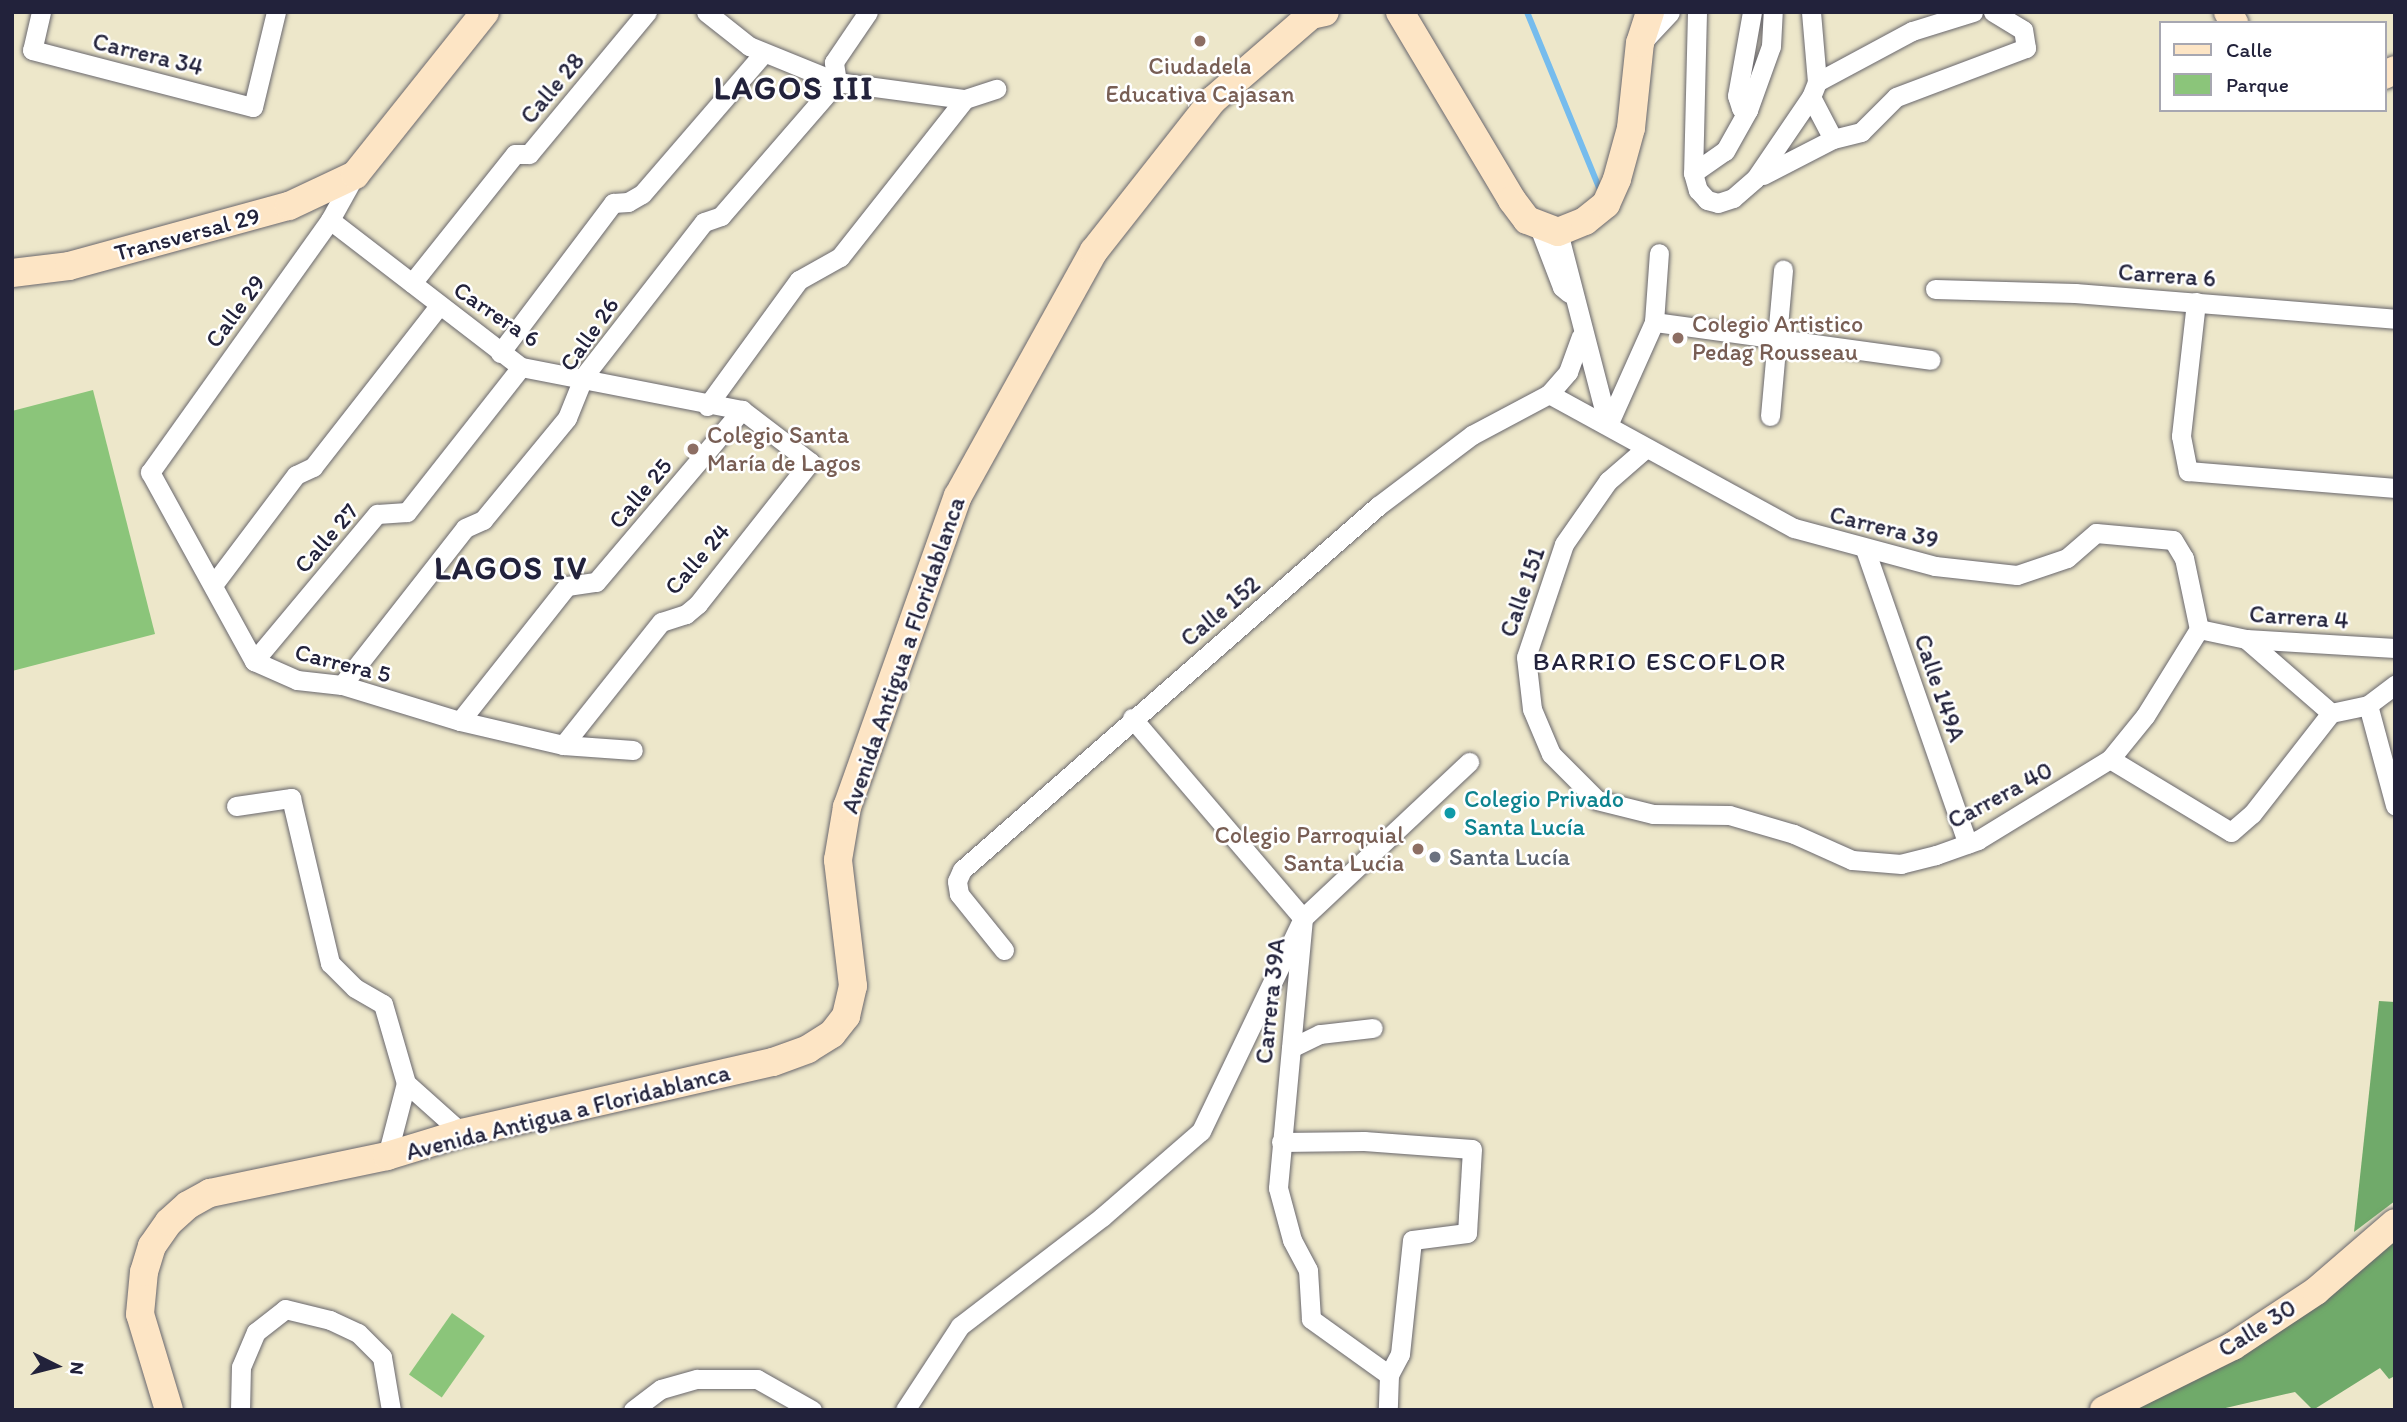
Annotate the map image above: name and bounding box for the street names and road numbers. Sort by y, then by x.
street label: Carrera 34 [90,26,206,82]
street label: Calle 28 [514,47,590,129]
street label: Transversal 29 [111,201,263,267]
street label: Carrera 6 [2117,257,2217,293]
street label: Calle 29 [199,269,271,353]
street label: Carrera 6 [448,275,546,353]
street label: Calle 26 [553,291,625,377]
street label: Calle 25 [602,452,678,534]
street label: Avenida Antigua a Floridablanca [835,493,971,817]
street label: Calle 27 [288,497,364,579]
street label: Carrera 39 [1827,500,1941,554]
street label: Calle 24 [658,517,736,601]
street label: Calle 151 [1493,543,1551,641]
street label: Calle 152 [1174,570,1266,652]
street label: Carrera 4 [2248,599,2350,635]
street label: Calle 149A [1908,630,1972,746]
street label: Carrera 5 [292,637,394,689]
street label: Carrera 40 [1943,755,2057,835]
street label: Carrera 39A [1249,937,1291,1065]
street label: Avenida Antigua a Floridablanca [403,1058,733,1166]
street label: Calle 30 [2213,1293,2301,1363]

